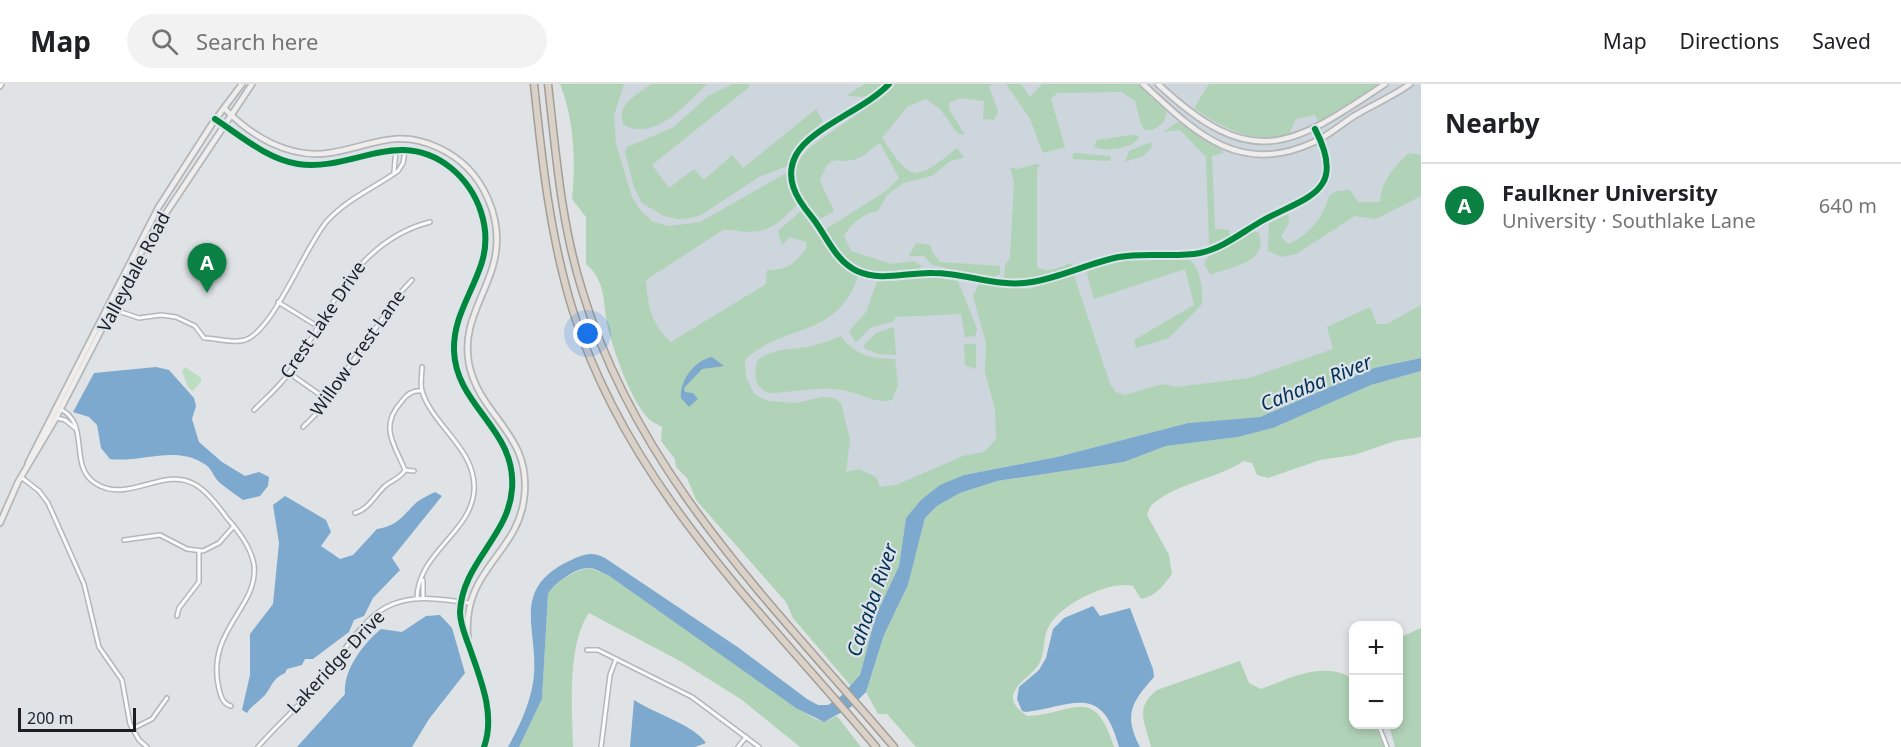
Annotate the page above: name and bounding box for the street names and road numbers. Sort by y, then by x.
street label: Valleydale Road [91,207,175,336]
street label: Crest Lake Drive [274,256,370,383]
street label: Willow Crest Lane [305,284,410,420]
street label: Lakeridge Drive [281,605,389,718]

